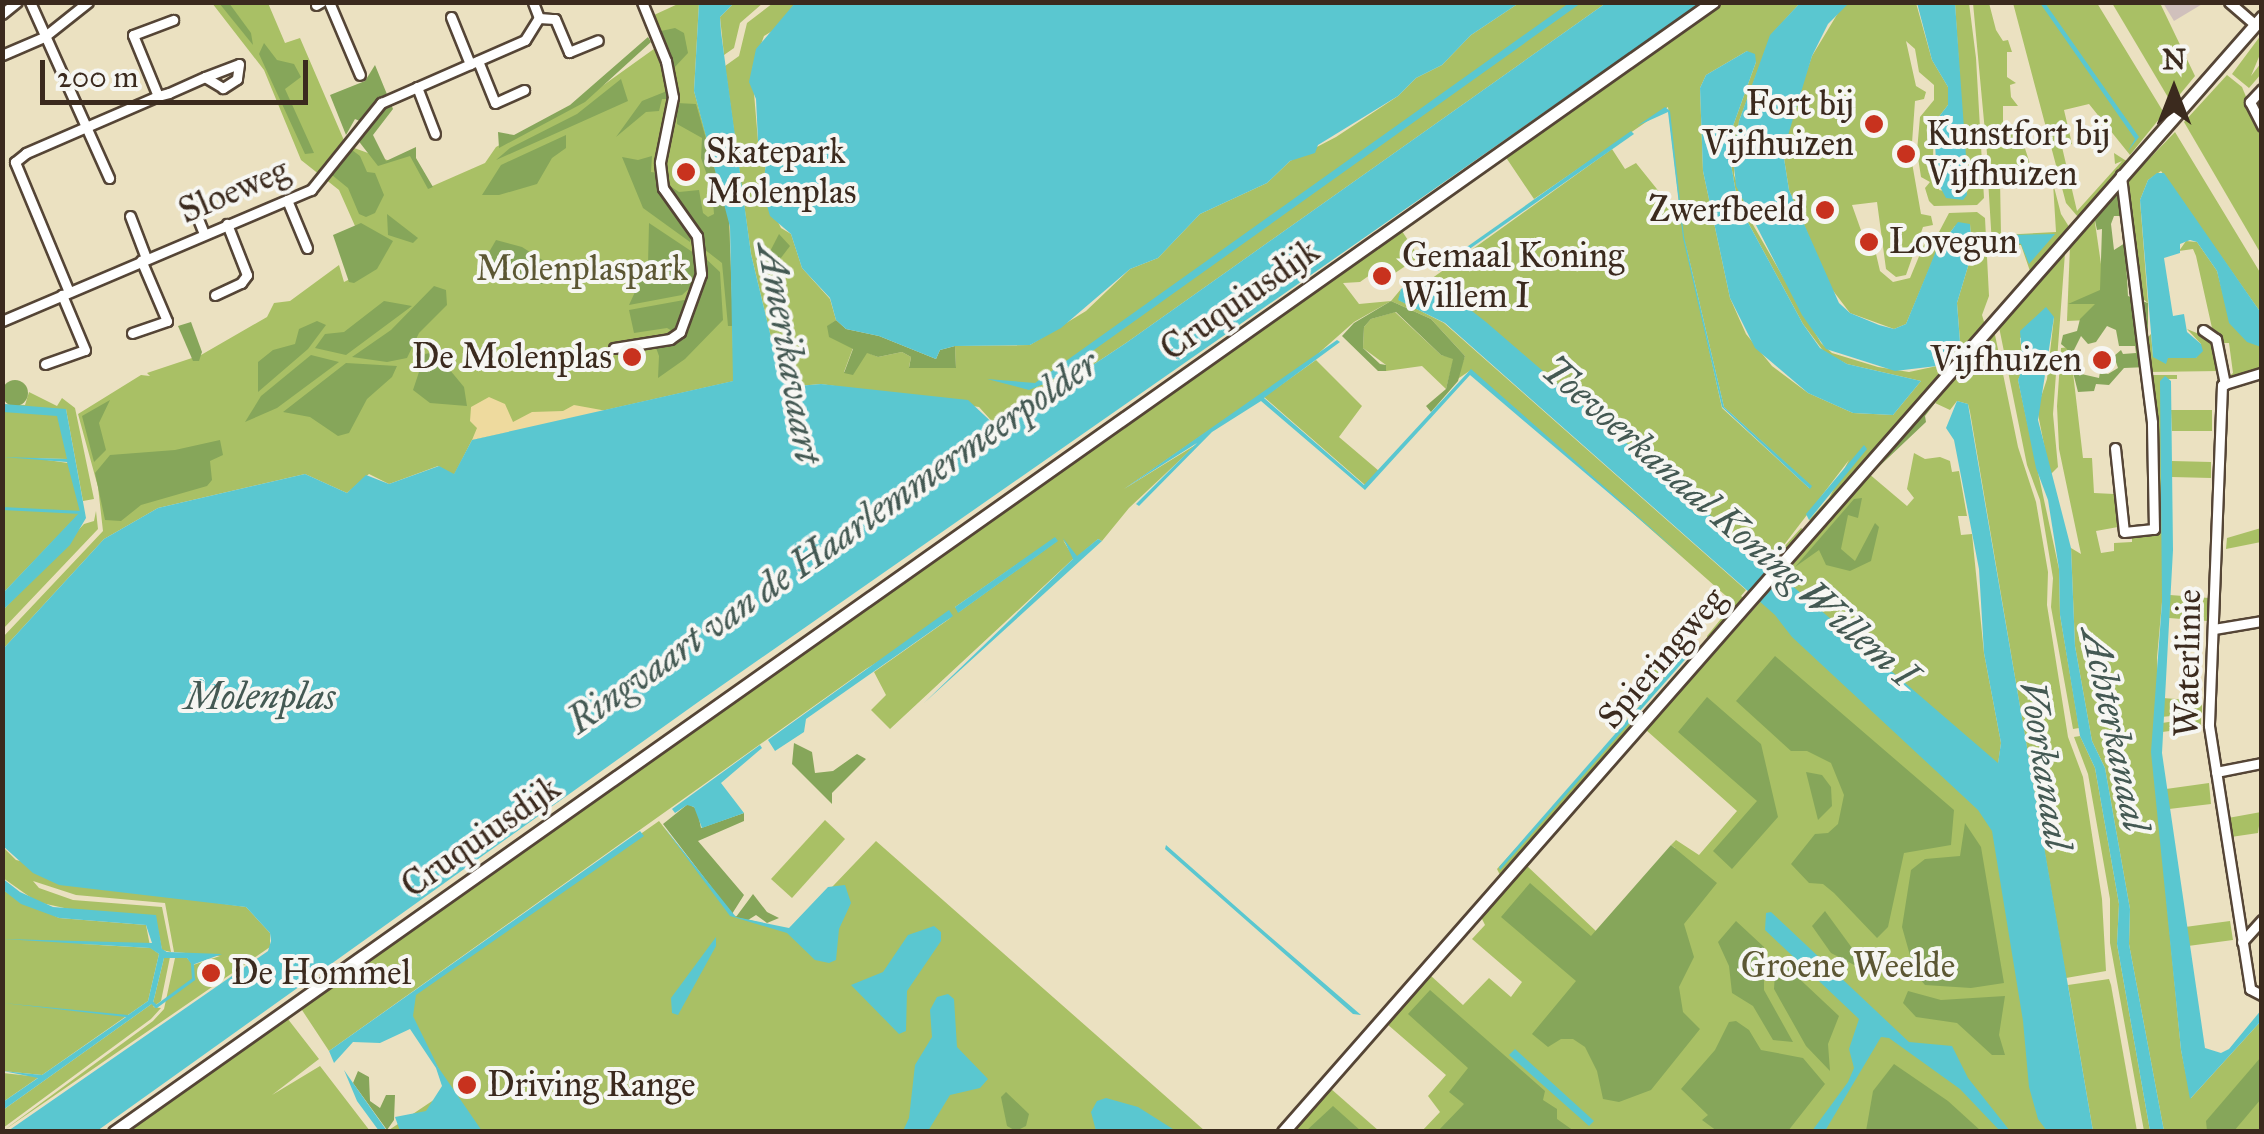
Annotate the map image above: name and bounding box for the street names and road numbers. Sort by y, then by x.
street label: Sloeweg [173,149,295,233]
street label: Cruquiusdijk [1153,230,1327,370]
street label: Spieringweg [1589,579,1735,737]
street label: Waterlinie [2166,588,2210,738]
street label: Cruquiusdijk [394,767,568,907]

